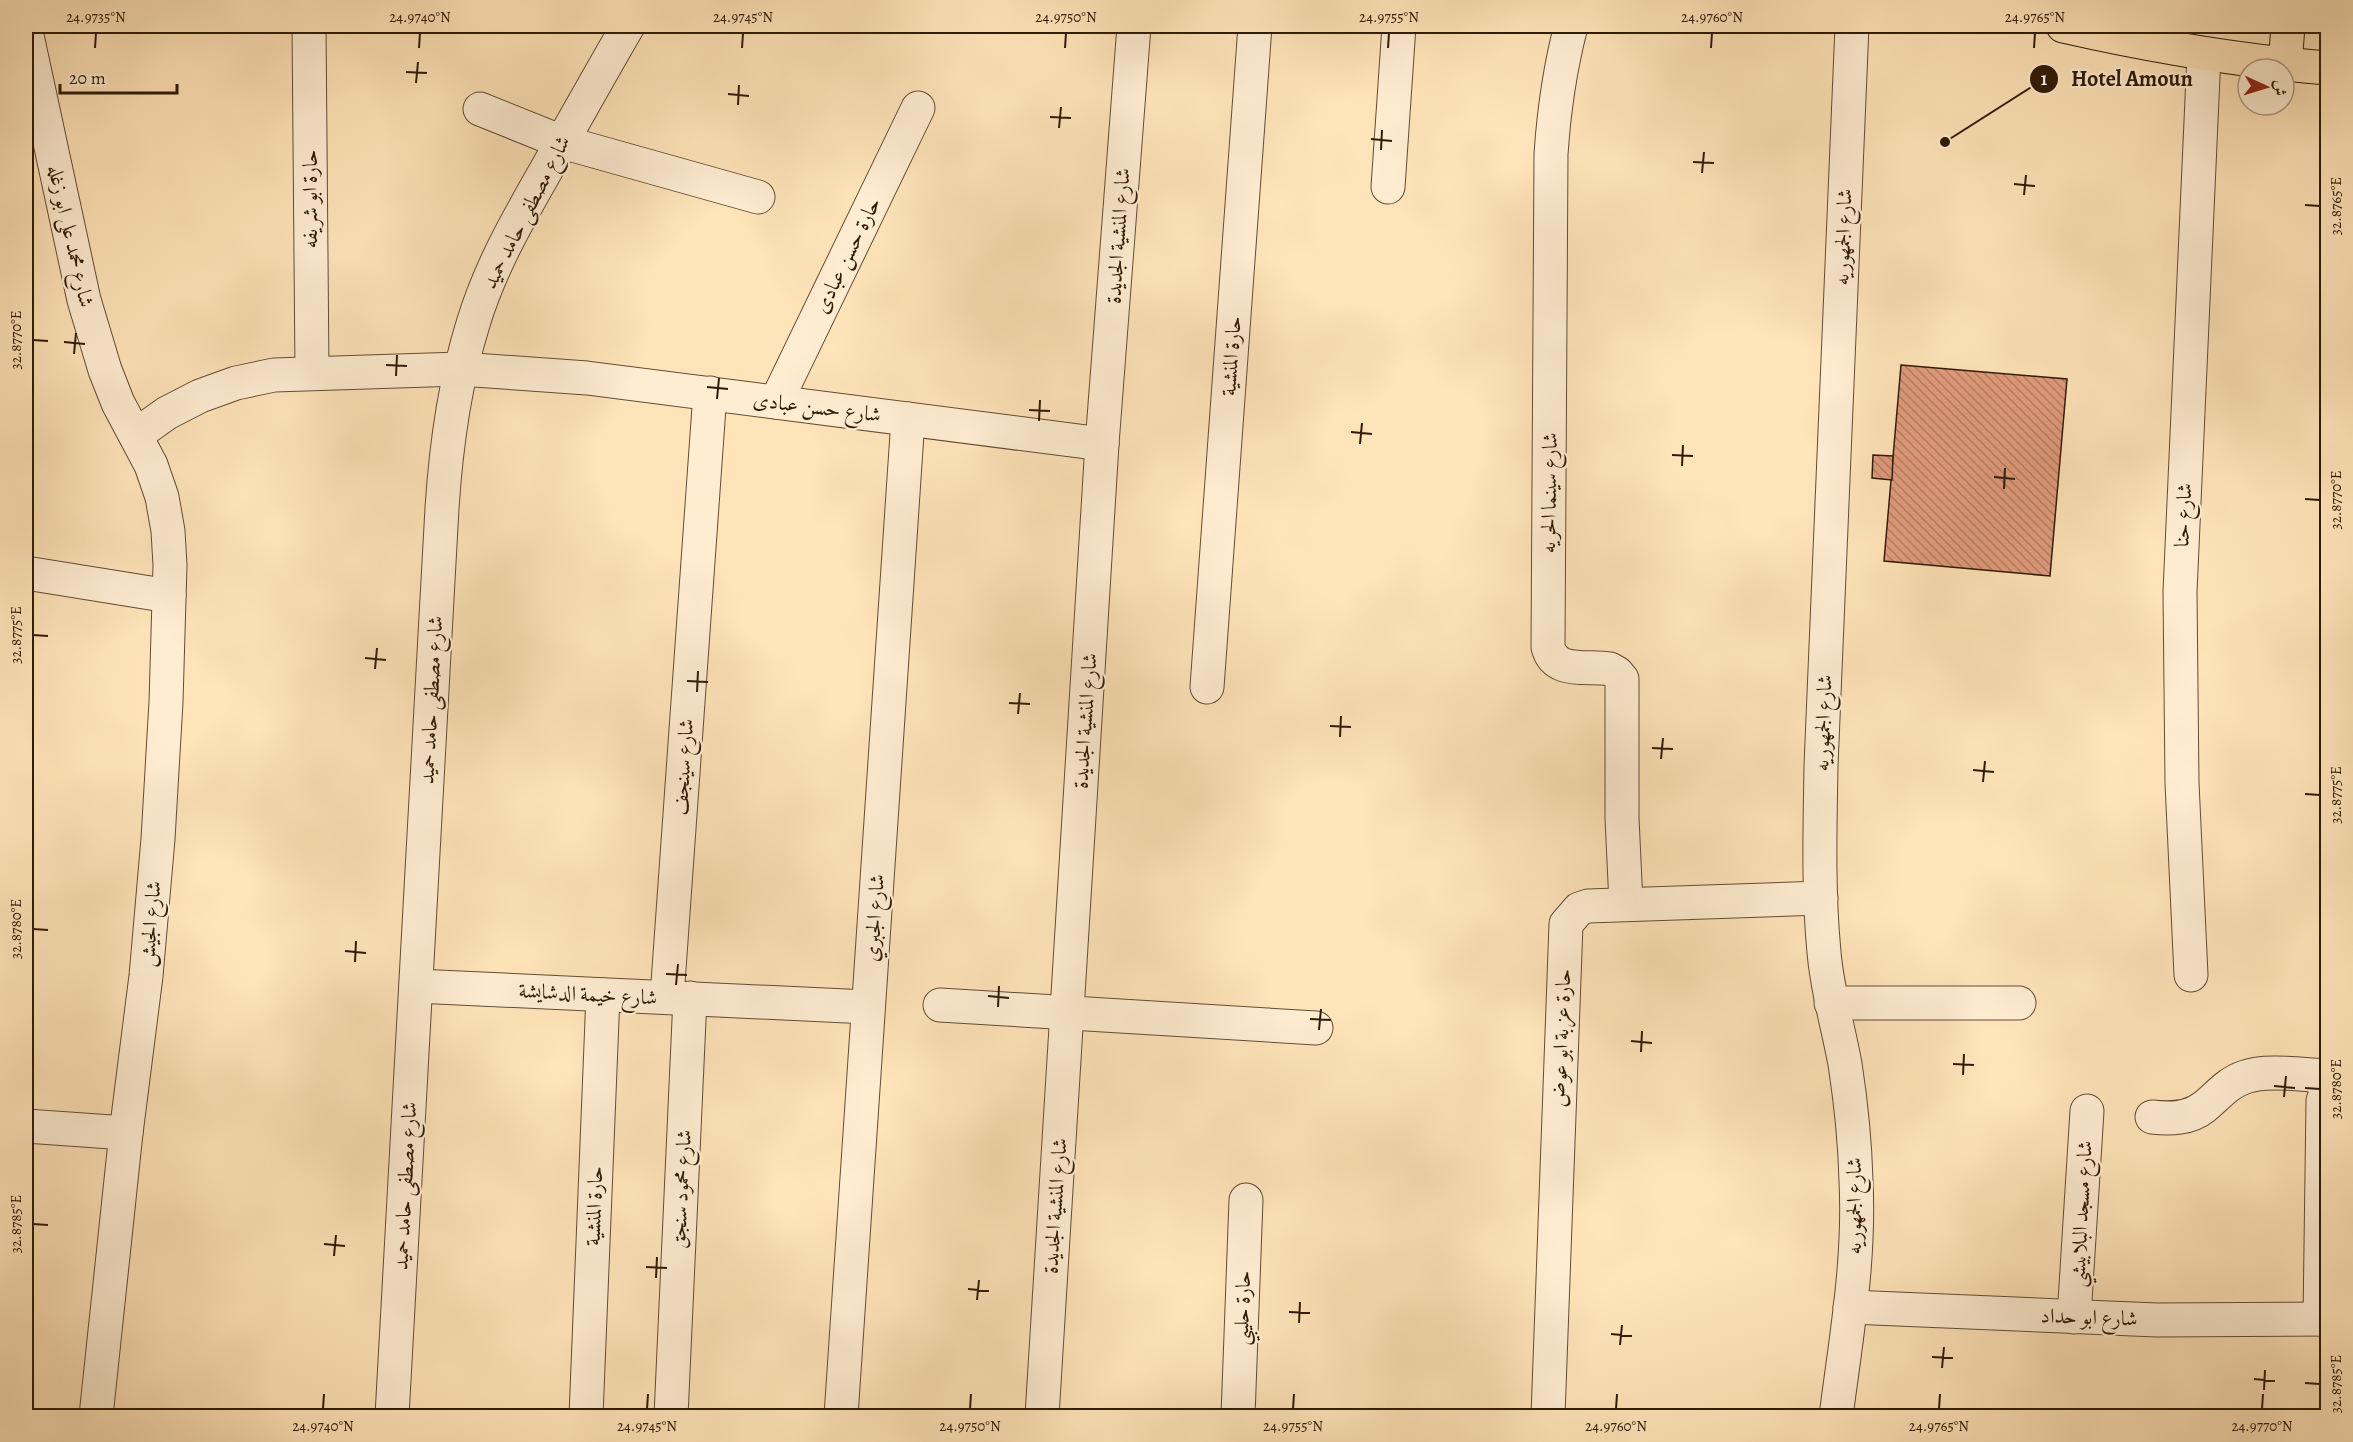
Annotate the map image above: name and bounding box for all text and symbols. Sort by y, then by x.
text: 24.9735°N [66,7,126,27]
text: 24.9740°N [389,7,451,27]
text: 24.9745°N [713,7,773,27]
text: 24.9750°N [1035,7,1097,27]
text: 24.9755°N [1359,7,1419,27]
text: 24.9760°N [1681,7,1743,27]
text: 24.9765°N [2005,7,2065,27]
scale bar [60,57,177,95]
north arrow [2236,57,2296,117]
callout: Hotel Amoun [2029,59,2205,99]
text: Hotel Amoun [2071,64,2193,94]
text: 20 m [69,66,106,90]
text: 1 [2041,67,2048,91]
text: ش [2268,79,2291,97]
street label: شارع مصطفى حامد حميد [475,130,580,295]
street label: حارة ابو شريفه [296,149,324,249]
street label: شارع محمد على ابو زغله [37,162,101,311]
street label: شارع المنشية الجديدة [1099,167,1141,305]
text: 32.8765°E [2326,177,2346,235]
street label: شارع الجمهوريه [1827,188,1863,286]
street label: حارة حسن عبادى [807,192,887,318]
text: 32.8770°E [6,310,26,370]
street label: حارة المنشية [1214,315,1248,397]
street label: شارع حسن عبادى [751,385,883,433]
street label: شارع سينما الحريه [1534,432,1568,554]
text: 32.8770°E [2326,470,2346,530]
street label: شارع حنا [2167,482,2203,548]
text: 32.8775°E [6,606,26,664]
street label: شارع مصطفى حامد حميد [413,615,453,785]
street label: شارع المنشية الجديدة [1066,652,1108,790]
street label: شارع الجمهوريه [1807,674,1843,772]
street label: شارع سينجف [666,718,704,816]
text: 32.8775°E [2326,766,2346,824]
street label: شارع الجبري [857,873,895,963]
street label: شارع الجيش [132,880,172,969]
text: 32.8780°E [6,899,26,959]
street label: حارة عزبة ابو عوض [1545,968,1578,1108]
street label: شارع خيمة الدشايشة [518,976,658,1016]
text: 32.8780°E [2326,1059,2346,1119]
street label: شارع مصطفى حامد حميد [387,1101,427,1271]
street label: شارع محمود سنجق [664,1129,702,1250]
street label: شارع المنشية الجديدة [1036,1137,1078,1275]
street label: شارع مسجد البلابيشي [2063,1140,2105,1289]
street label: شارع الجمهوريه [1840,1157,1872,1255]
street label: حارة المنشية [579,1166,609,1246]
text: 32.8785°E [6,1195,26,1253]
street label: حارة حليبي [1227,1270,1263,1346]
street label: شارع ابو حداد [2040,1301,2138,1337]
text: 32.8785°E [2326,1355,2346,1413]
text: 24.9740°N [292,1416,354,1436]
text: 24.9745°N [617,1416,677,1436]
text: 24.9750°N [939,1416,1001,1436]
text: 24.9755°N [1263,1416,1323,1436]
text: 24.9760°N [1585,1416,1647,1436]
text: 24.9765°N [1909,1416,1969,1436]
text: 24.9770°N [2231,1416,2293,1436]

